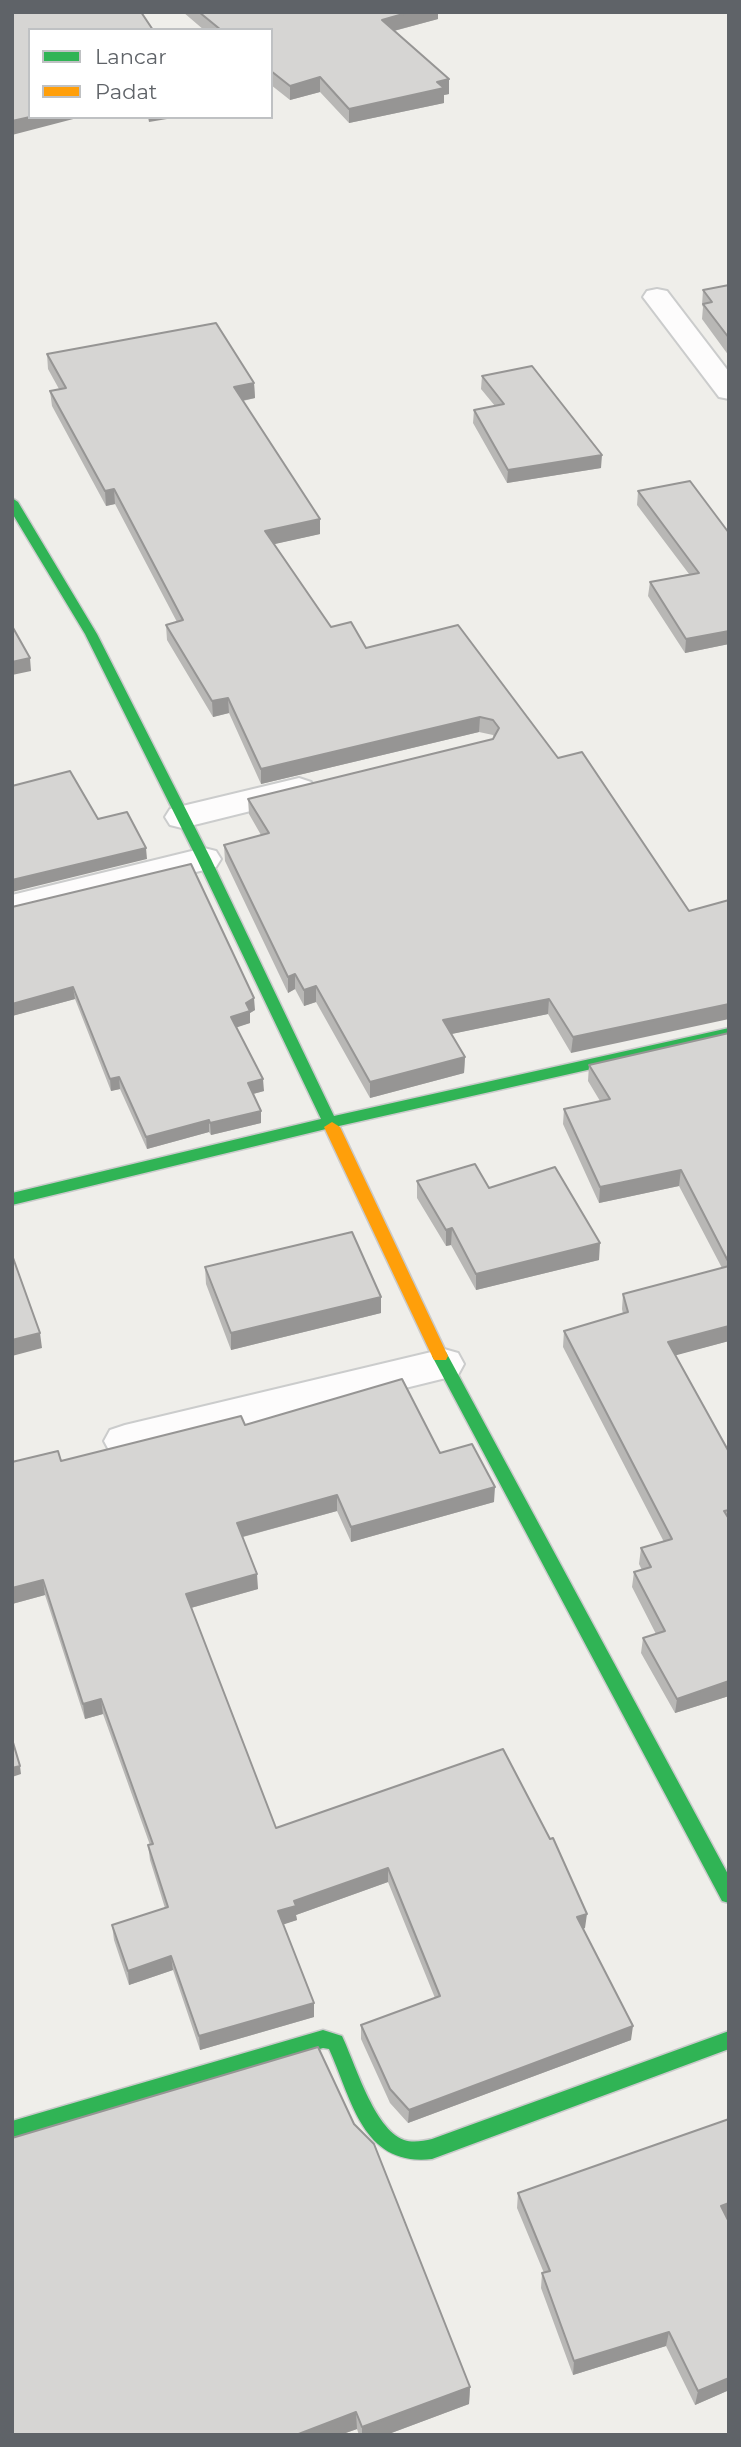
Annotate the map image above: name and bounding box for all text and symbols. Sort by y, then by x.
legend [28,28,273,119]
text: Lancar [95,44,167,69]
text: Padat [95,79,157,104]

